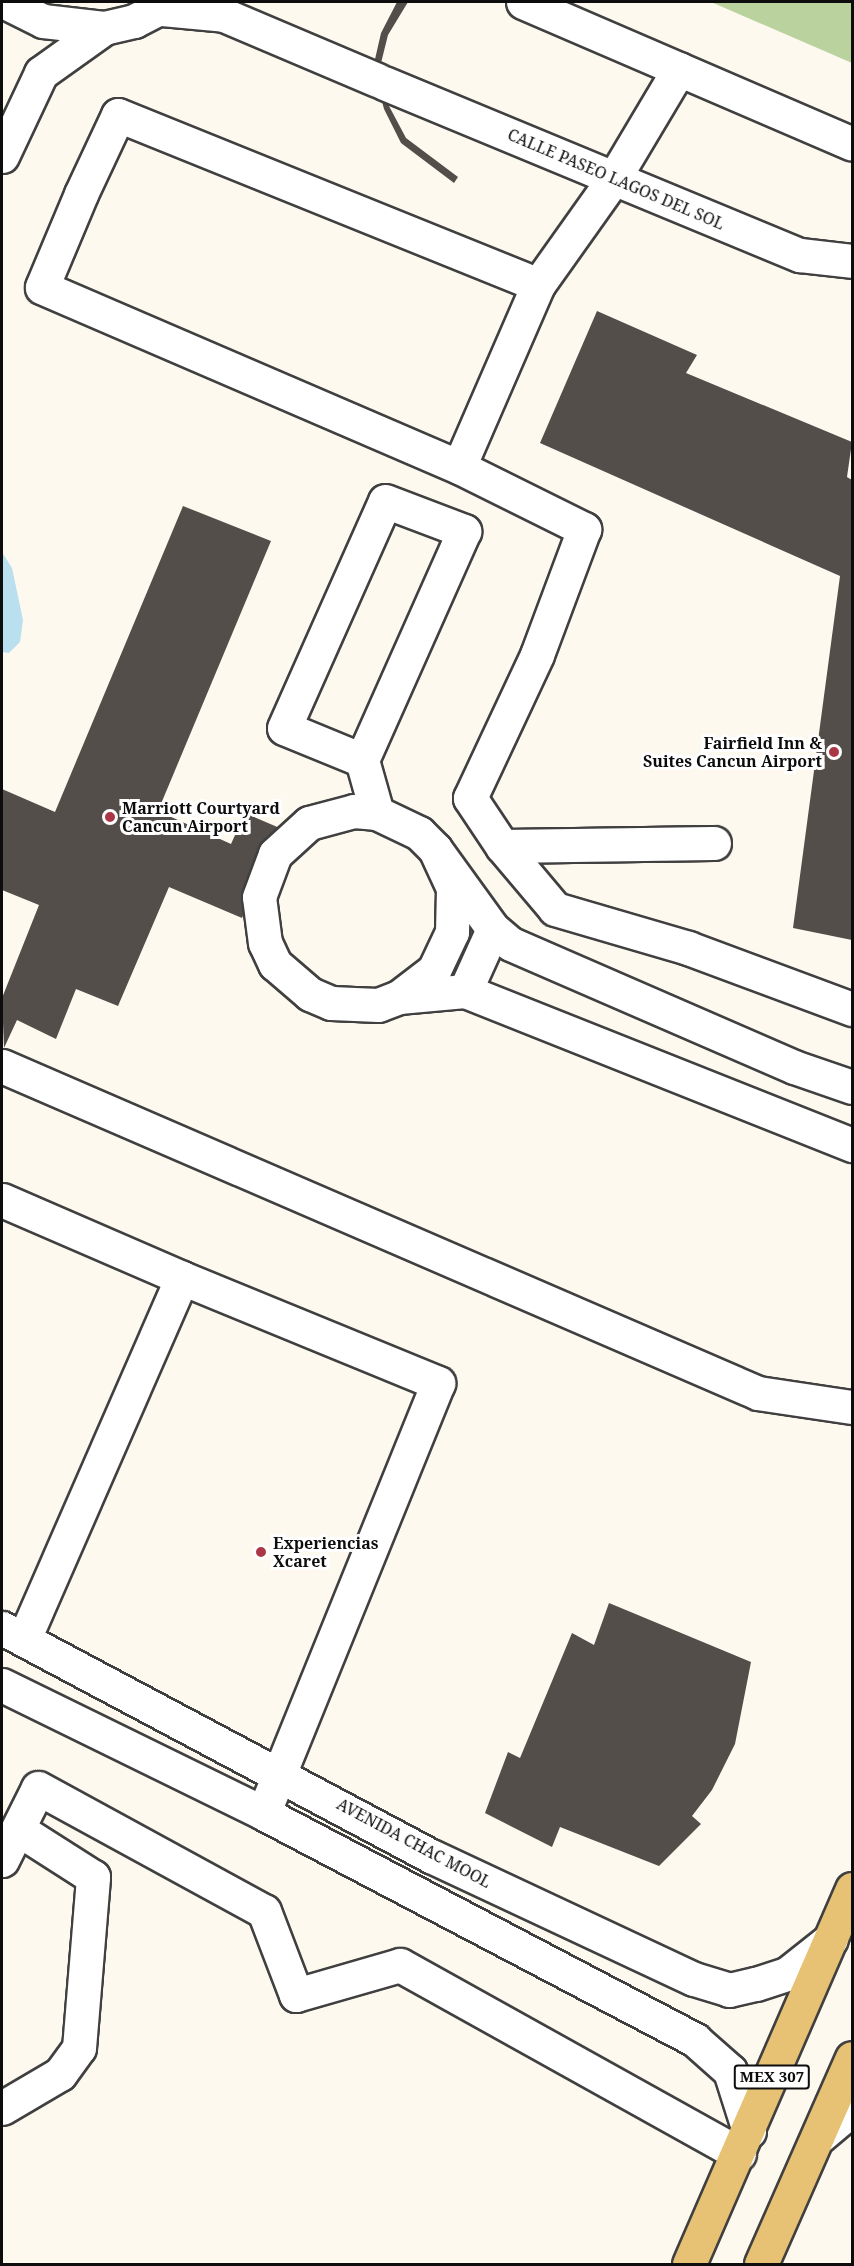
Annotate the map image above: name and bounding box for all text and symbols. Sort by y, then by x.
street label: CALLE PASEO LAGOS DEL SOL [505,125,727,233]
place label: Fairfield Inn & Suites Cancun Airport [643,733,822,771]
marker: Fairfield Inn & Suites Cancun Airport [827,745,841,759]
place label: Marriott Courtyard Cancun Airport [122,798,280,836]
marker: Marriott Courtyard Cancun Airport [103,810,117,824]
place label: Experiencias Xcaret [273,1533,378,1571]
marker: Experiencias Xcaret [254,1545,268,1559]
street label: AVENIDA CHAC MOOL [334,1794,494,1892]
road number: MEX 307 [733,2065,811,2089]

